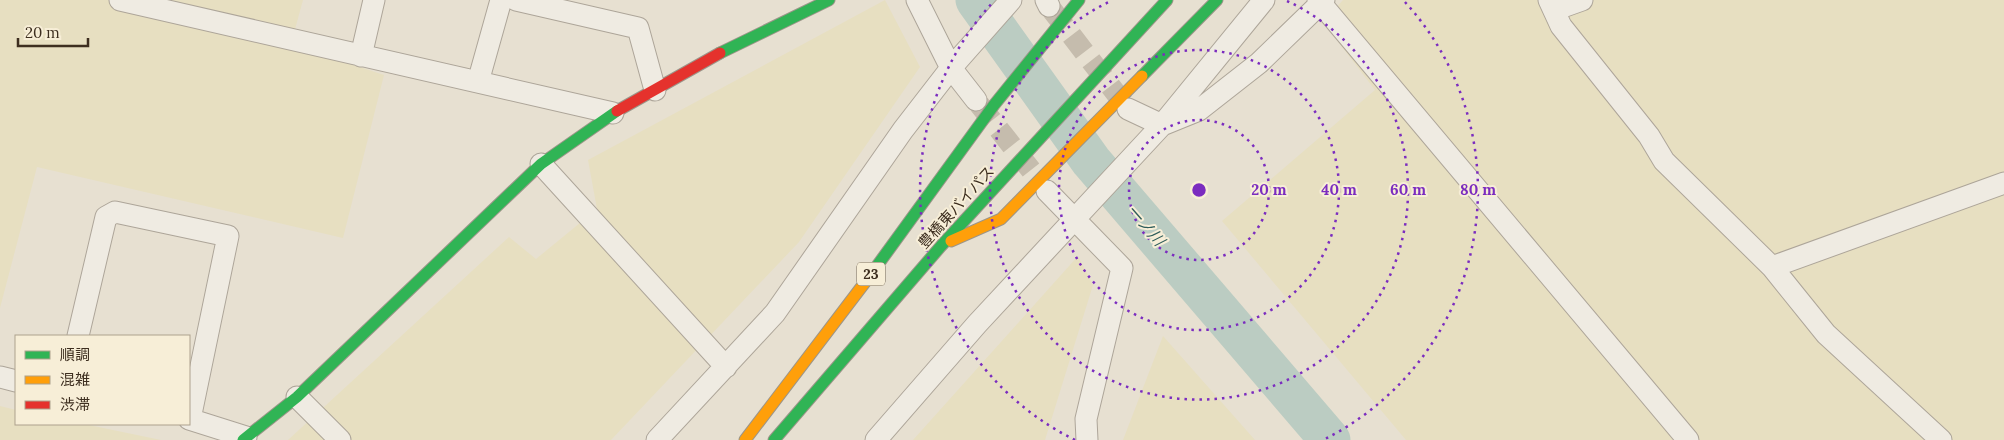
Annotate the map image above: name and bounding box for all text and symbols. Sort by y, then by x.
scale bar [18,15,88,47]
text: 20 m [25,23,60,42]
street label: 豊橋東バイパス [914,162,998,252]
text: 20 m [1251,180,1287,199]
text: 40 m [1321,180,1357,199]
text: 60 m [1390,180,1426,199]
text: 80 m [1460,180,1496,199]
centre of rings [1190,181,1208,199]
water label: 一ノ川 [1123,200,1171,251]
road number: 23 [857,262,885,286]
legend [15,335,190,425]
text: 順調 [60,345,90,364]
text: 混雑 [60,370,90,389]
text: 渋滞 [60,395,90,414]

